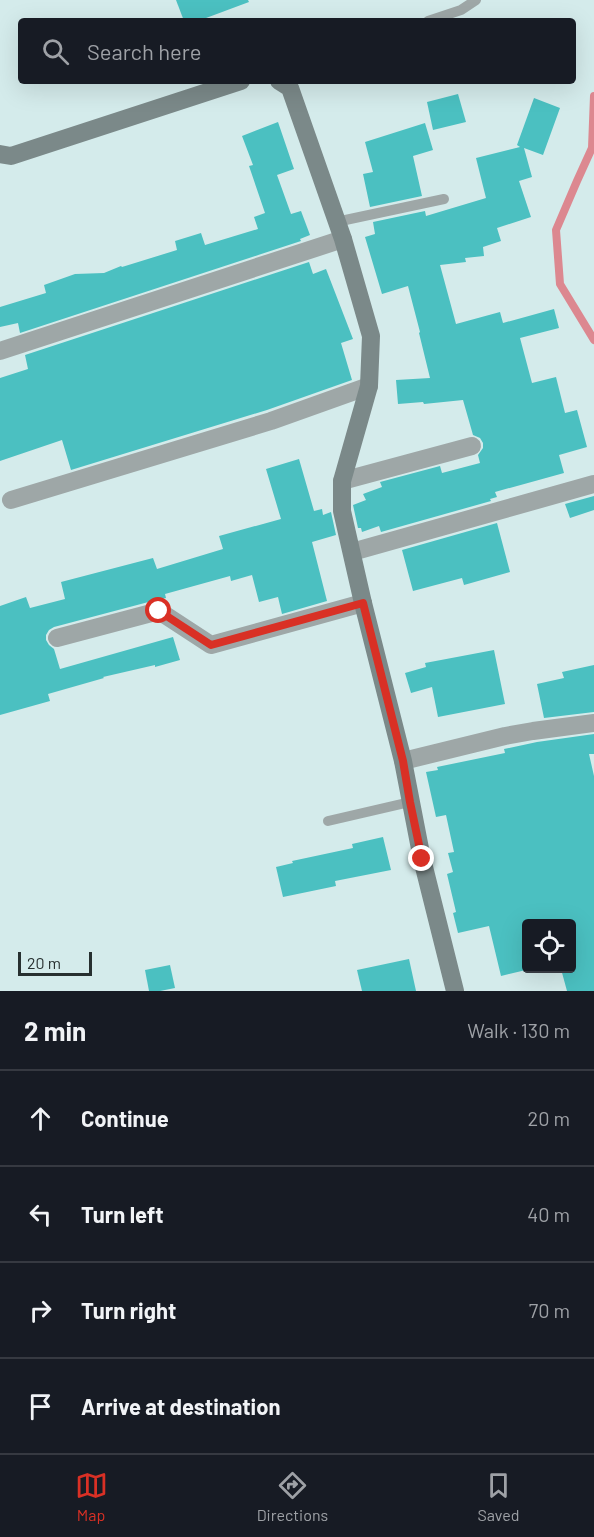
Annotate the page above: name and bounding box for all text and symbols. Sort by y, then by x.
search box [18,18,576,84]
icon: search [39,35,72,68]
text: Search here [87,38,201,64]
route start [145,597,171,623]
route end [408,845,434,871]
map controls [522,919,576,973]
button: locate [522,919,576,973]
scale bar [18,949,92,977]
text: 20 m [27,953,61,972]
text: 2 min [24,1015,86,1046]
text: Walk · 130 m [467,1018,570,1042]
icon: ahead [24,1102,57,1135]
text: Continue [81,1105,169,1131]
text: 20 m [527,1106,570,1130]
icon: left [24,1198,57,1231]
text: Turn left [81,1201,164,1227]
text: 40 m [527,1202,570,1226]
icon: right [24,1294,57,1327]
text: Turn right [81,1297,176,1323]
text: 70 m [529,1298,570,1322]
icon: arrive [24,1390,57,1423]
text: Arrive at destination [81,1393,280,1419]
tab: Map [75,1469,108,1524]
tab: Directions [257,1469,328,1524]
tab: Saved [477,1469,519,1524]

